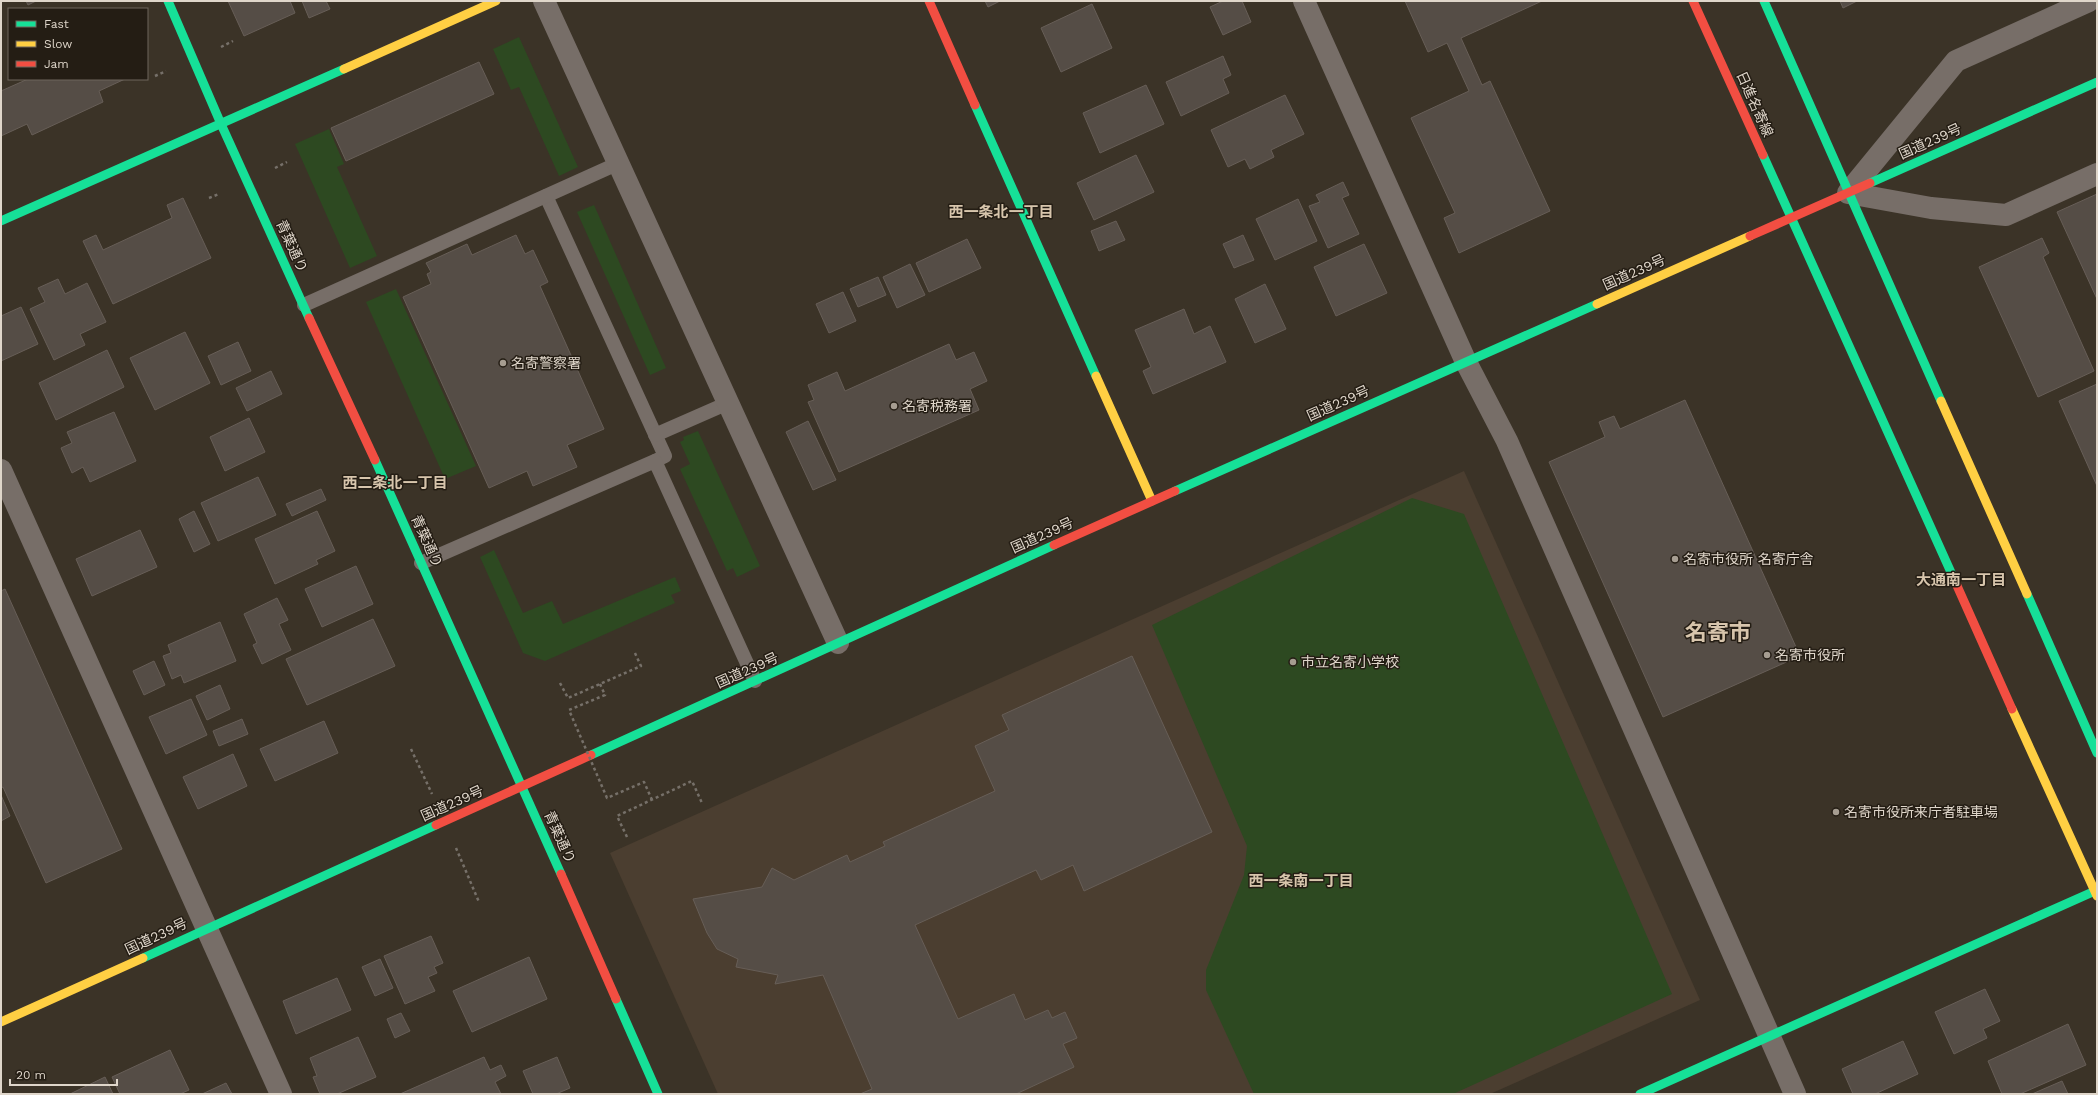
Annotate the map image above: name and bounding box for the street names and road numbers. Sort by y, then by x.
street label: 日進名寄線 [1733,69,1777,139]
street label: 国道239号 [1896,120,1964,162]
street label: 青葉通り [273,217,311,275]
street label: 国道239号 [1600,251,1668,293]
street label: 国道239号 [1304,382,1372,424]
street label: 青葉通り [408,512,446,570]
street label: 国道239号 [1008,514,1076,556]
street label: 国道239号 [713,649,781,691]
street label: 国道239号 [418,782,486,824]
street label: 青葉通り [541,808,579,866]
street label: 国道239号 [122,915,190,957]

